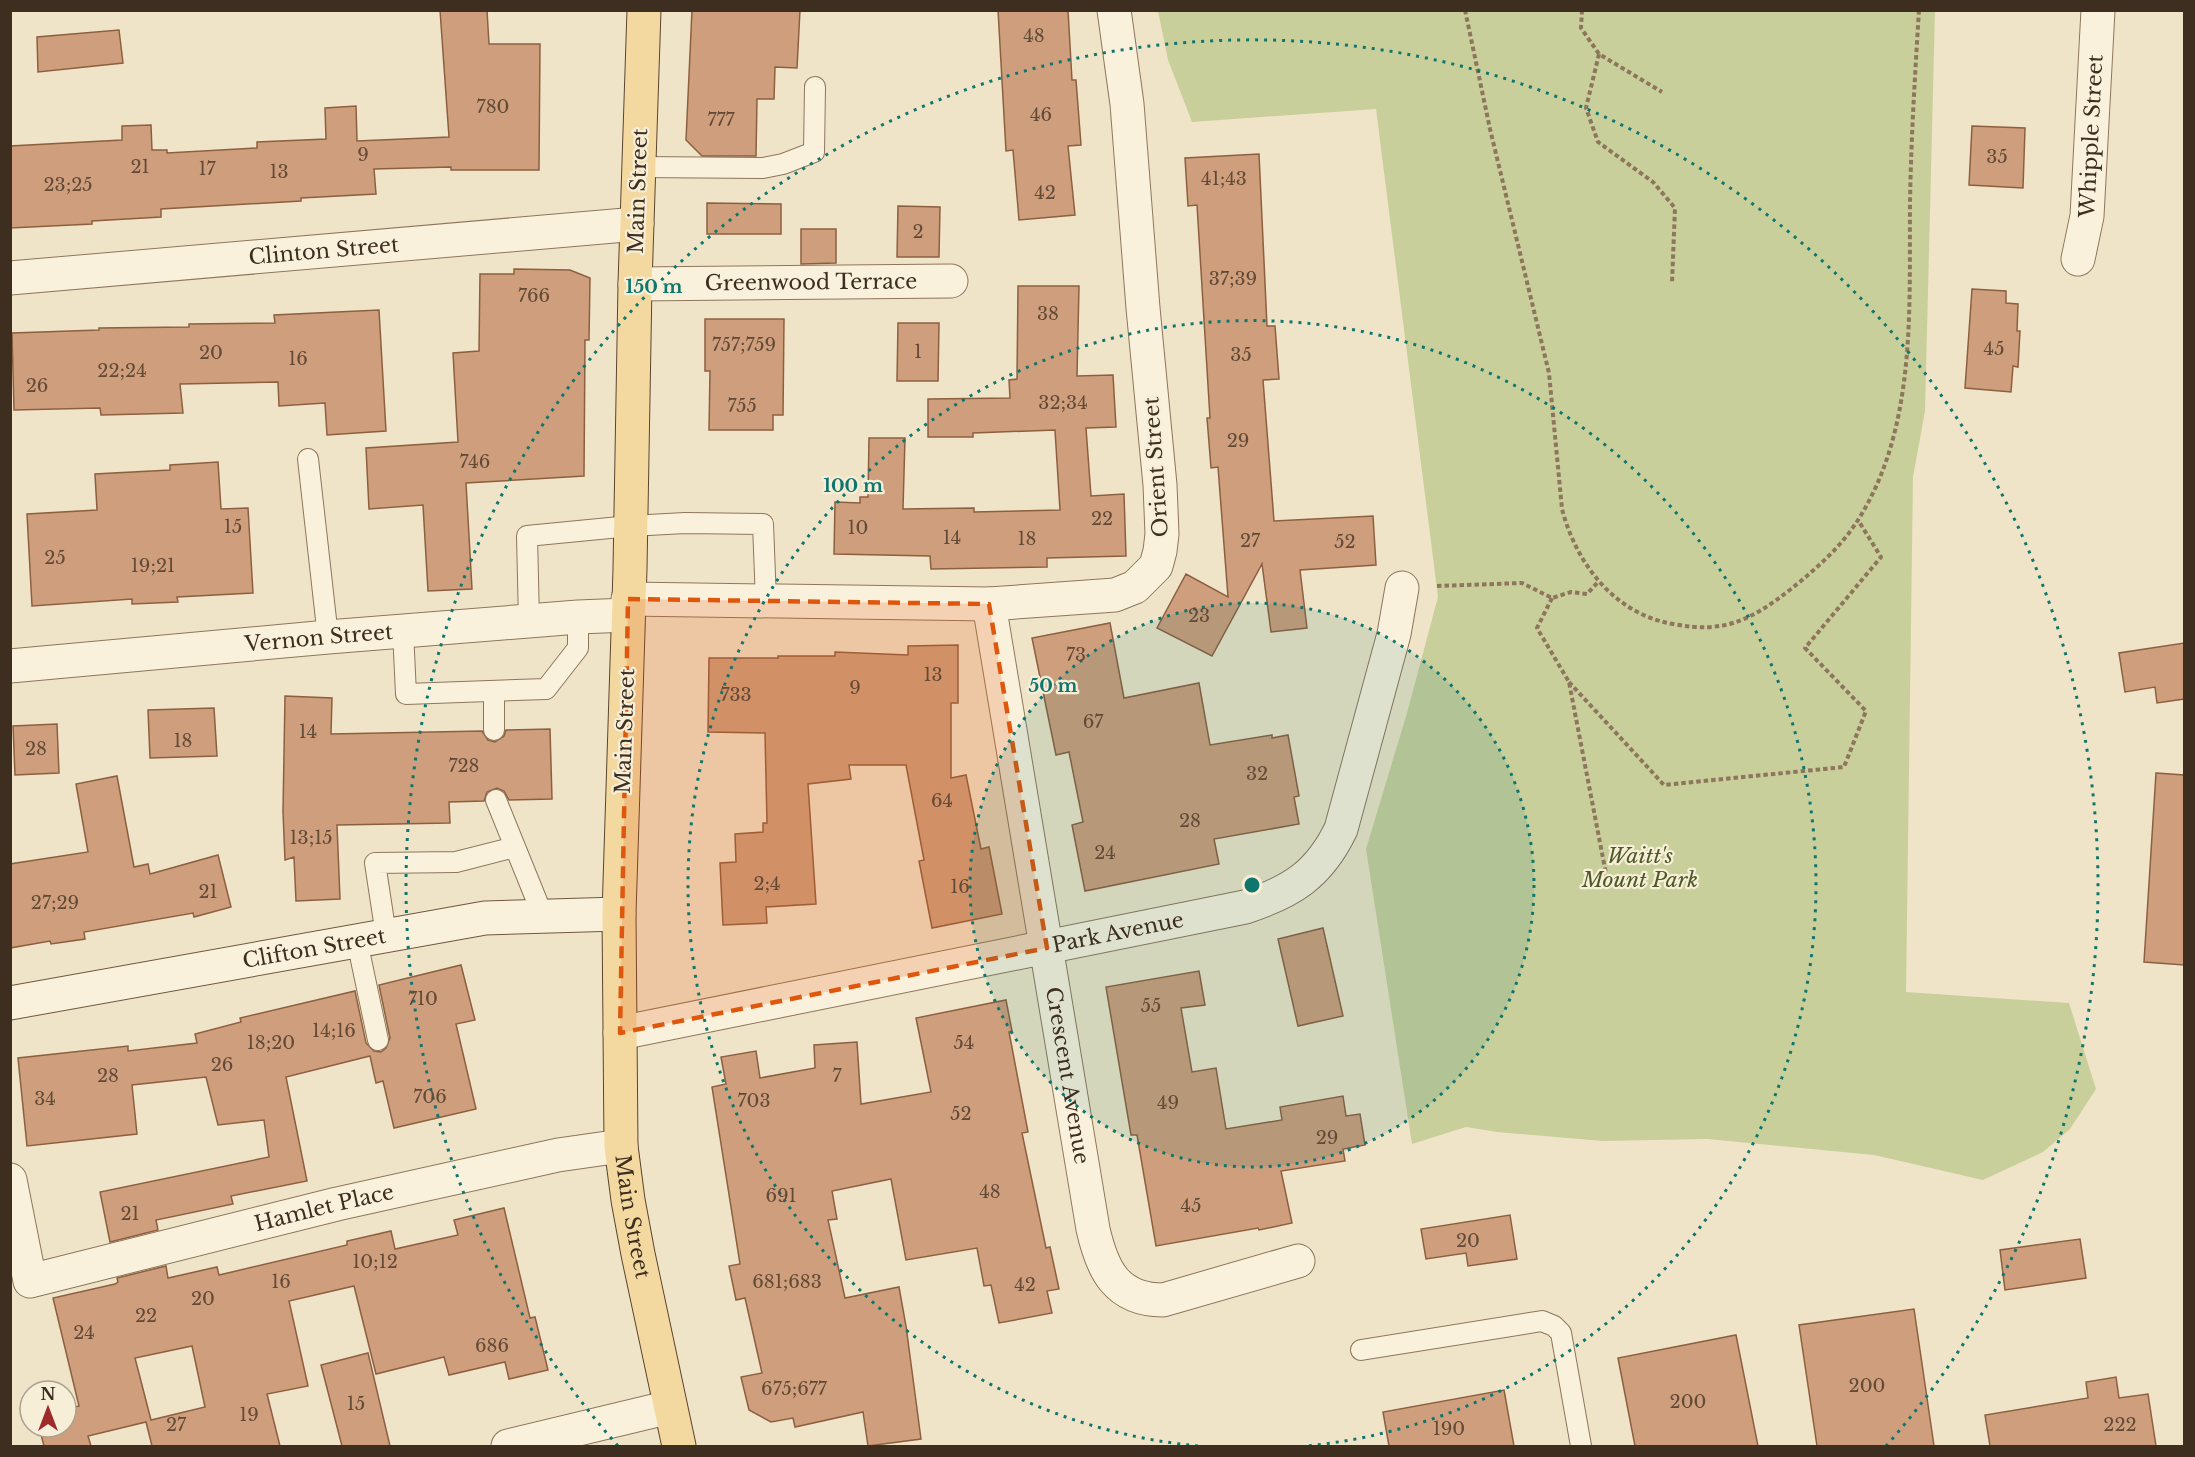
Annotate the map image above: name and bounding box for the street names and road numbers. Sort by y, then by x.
street label: Whipple Street [2074,54,2109,219]
street label: Main Street [623,128,653,254]
street label: Clinton Street [248,232,400,270]
street label: Greenwood Terrace [705,268,917,296]
street label: Orient Street [1138,396,1174,538]
street label: Vernon Street [242,619,394,658]
street label: Main Street [610,668,640,794]
street label: Park Avenue [1050,907,1186,959]
street label: Clifton Street [241,923,388,974]
street label: Crescent Avenue [1040,985,1095,1166]
street label: Main Street [609,1153,656,1281]
street label: Hamlet Place [252,1179,396,1237]

